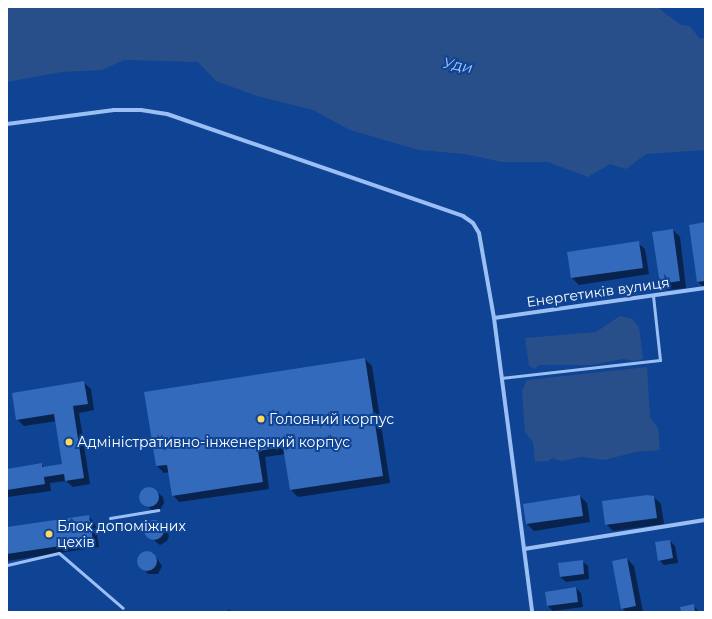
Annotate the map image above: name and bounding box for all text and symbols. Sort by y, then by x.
water label: Уди [442,53,474,77]
street label: Енергетиків вулиця [525,274,671,310]
place label: Головний корпус [269,411,394,427]
marker: Головний корпус [256,414,266,424]
place label: Адміністративно-інженерний корпус [77,434,350,450]
marker: Адміністративно-інженерний корпус [64,437,74,447]
place label: Блок допоміжних цехів [57,518,186,550]
marker: Блок допоміжних цехів [44,529,54,539]

